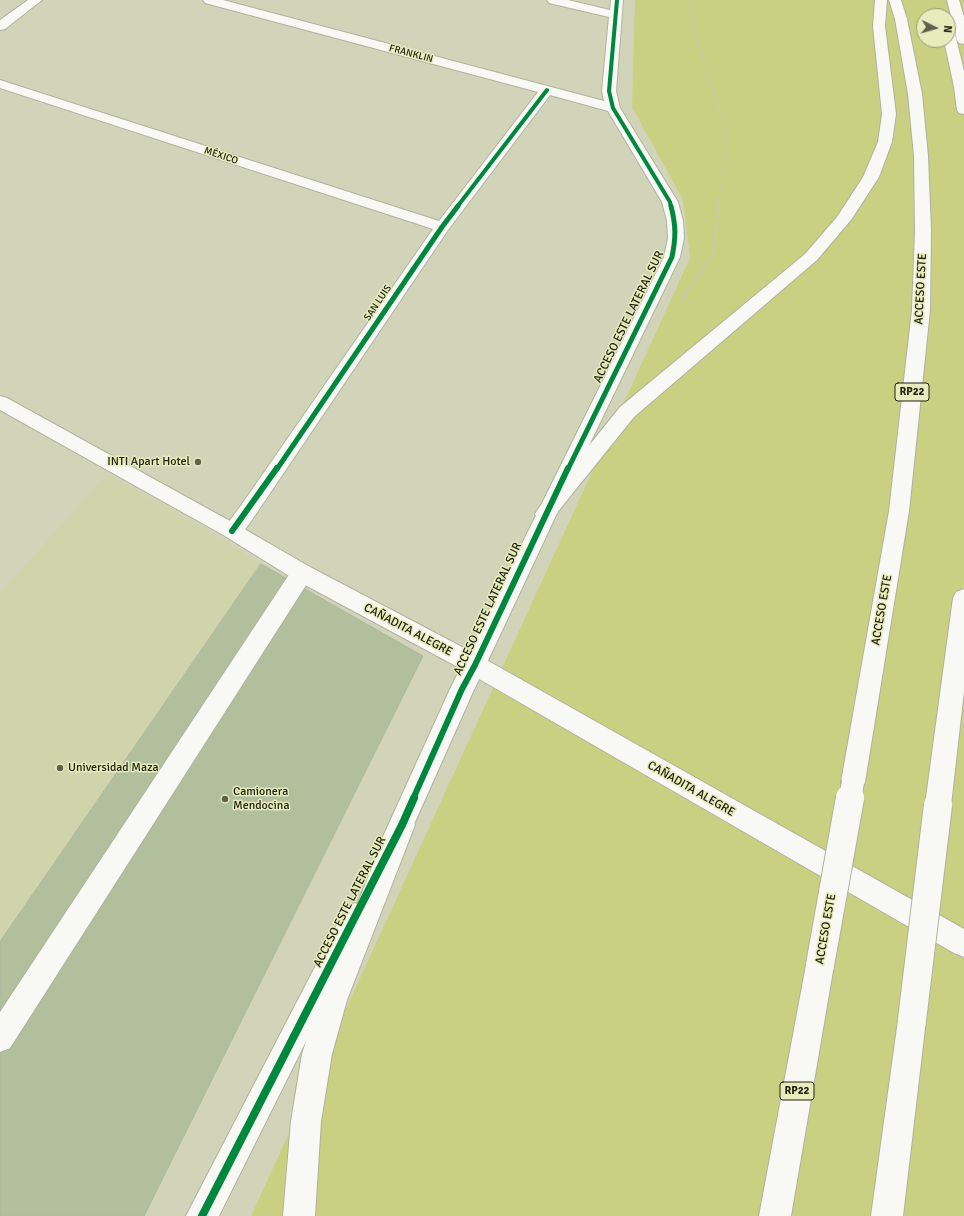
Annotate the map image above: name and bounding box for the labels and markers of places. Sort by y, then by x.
place label: INTI Apart Hotel [107,455,190,469]
marker: INTI Apart Hotel [193,457,203,467]
place label: Universidad Maza [68,761,159,775]
marker: Universidad Maza [55,763,65,773]
place label: Camionera Mendocina [233,785,290,813]
marker: Camionera Mendocina [220,794,230,804]

